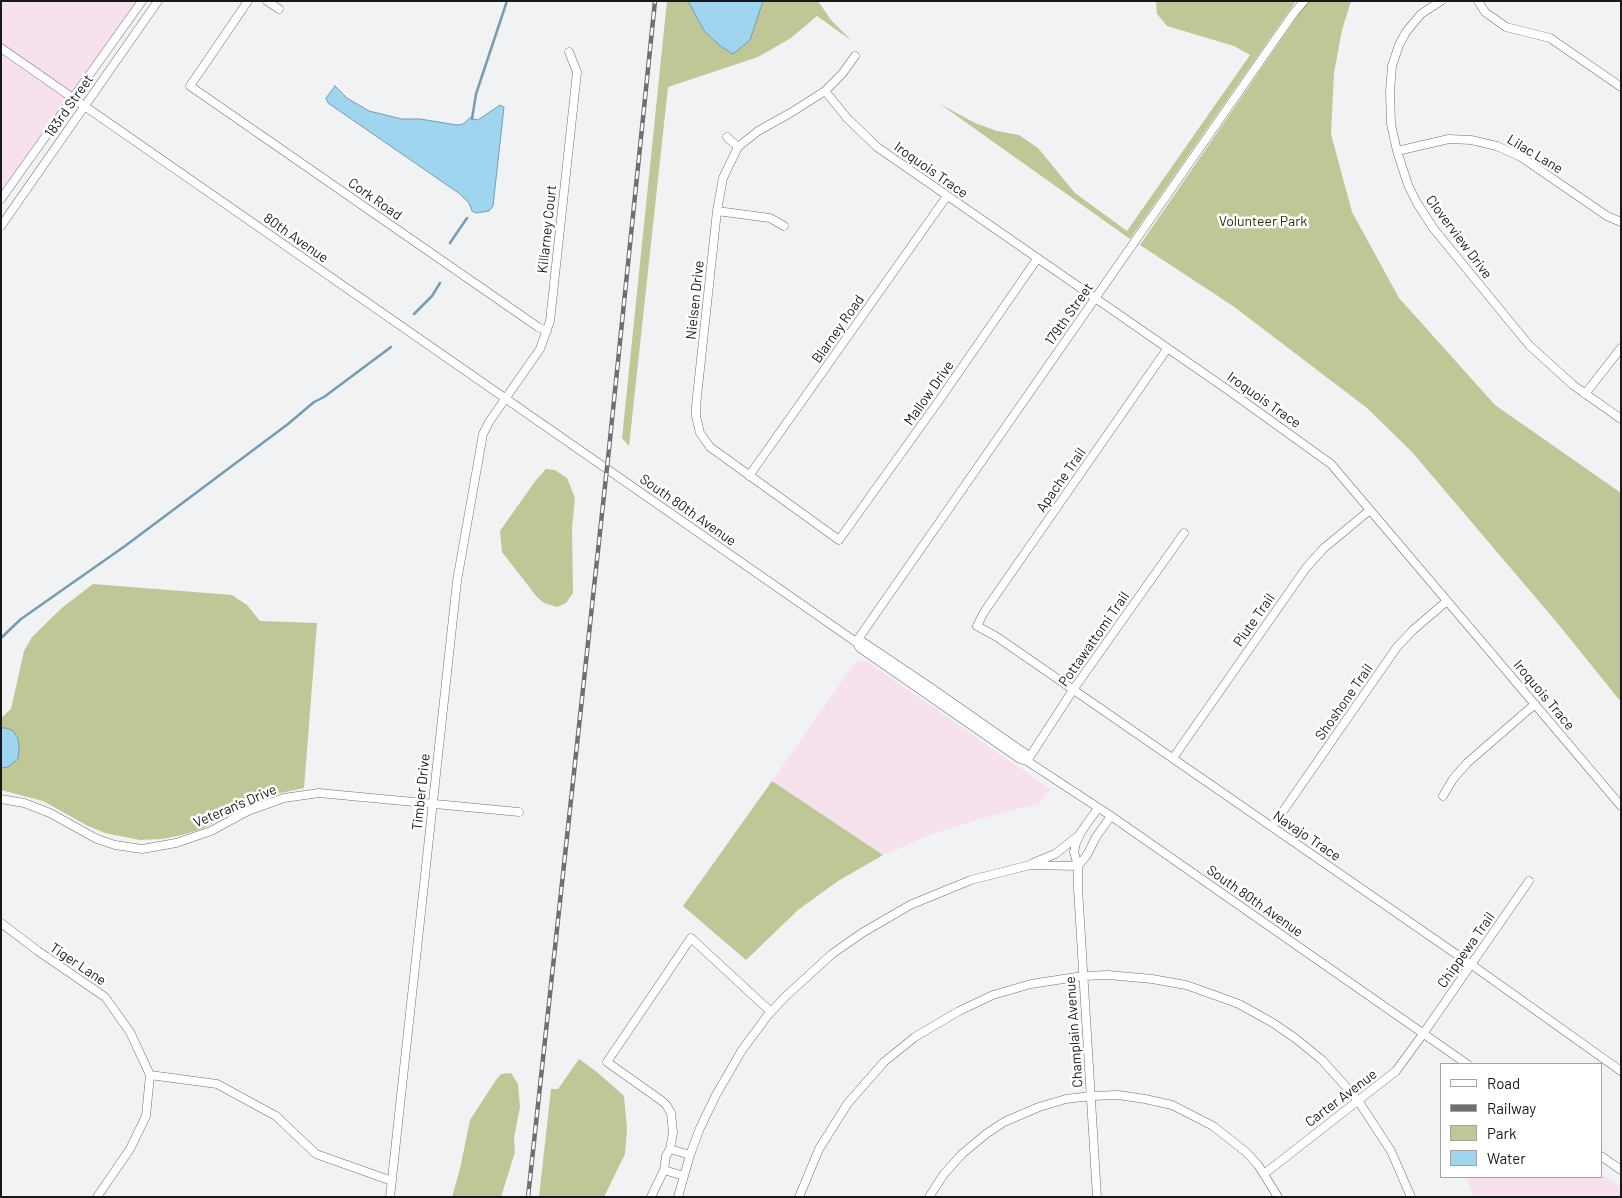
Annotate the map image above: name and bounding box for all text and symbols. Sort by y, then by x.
street label: 183rd Street [41,71,97,141]
street label: Lilac Lane [1504,131,1566,177]
street label: Iroquois Trace [891,138,971,202]
street label: Cork Road [345,174,405,224]
street label: Killarney Court [534,184,560,274]
street label: Cloverview Drive [1422,192,1496,282]
street label: 80th Avenue [260,210,332,266]
park label: Volunteer Park [1219,213,1307,229]
street label: Nielsen Drive [682,260,708,340]
street label: 179th Street [1041,279,1097,349]
street label: Blarney Road [808,292,868,366]
street label: Mallow Drive [901,357,957,429]
street label: Iroquois Trace [1224,368,1304,432]
street label: Apache Trail [1033,445,1089,515]
street label: South 80th Avenue [637,470,739,550]
street label: Pottawattomi Trail [1055,588,1133,690]
street label: Piute Trail [1230,590,1278,650]
street label: Iroquois Trace [1510,657,1578,733]
street label: Shoshone Trail [1312,661,1376,743]
street label: Timber Drive [409,753,433,831]
street label: Veteran's Drive [191,781,279,831]
street label: Navajo Trace [1270,807,1344,865]
street label: South 80th Avenue [1204,861,1306,941]
street label: Chippewa Trail [1434,909,1498,991]
street label: Tiger Lane [47,939,109,989]
street label: Champlain Avenue [1062,976,1086,1088]
legend [1440,1063,1602,1178]
street label: Carter Avenue [1302,1066,1380,1130]
text: Road [1487,1074,1520,1092]
text: Railway [1487,1099,1536,1117]
text: Park [1487,1124,1516,1142]
text: Water [1487,1149,1526,1167]

